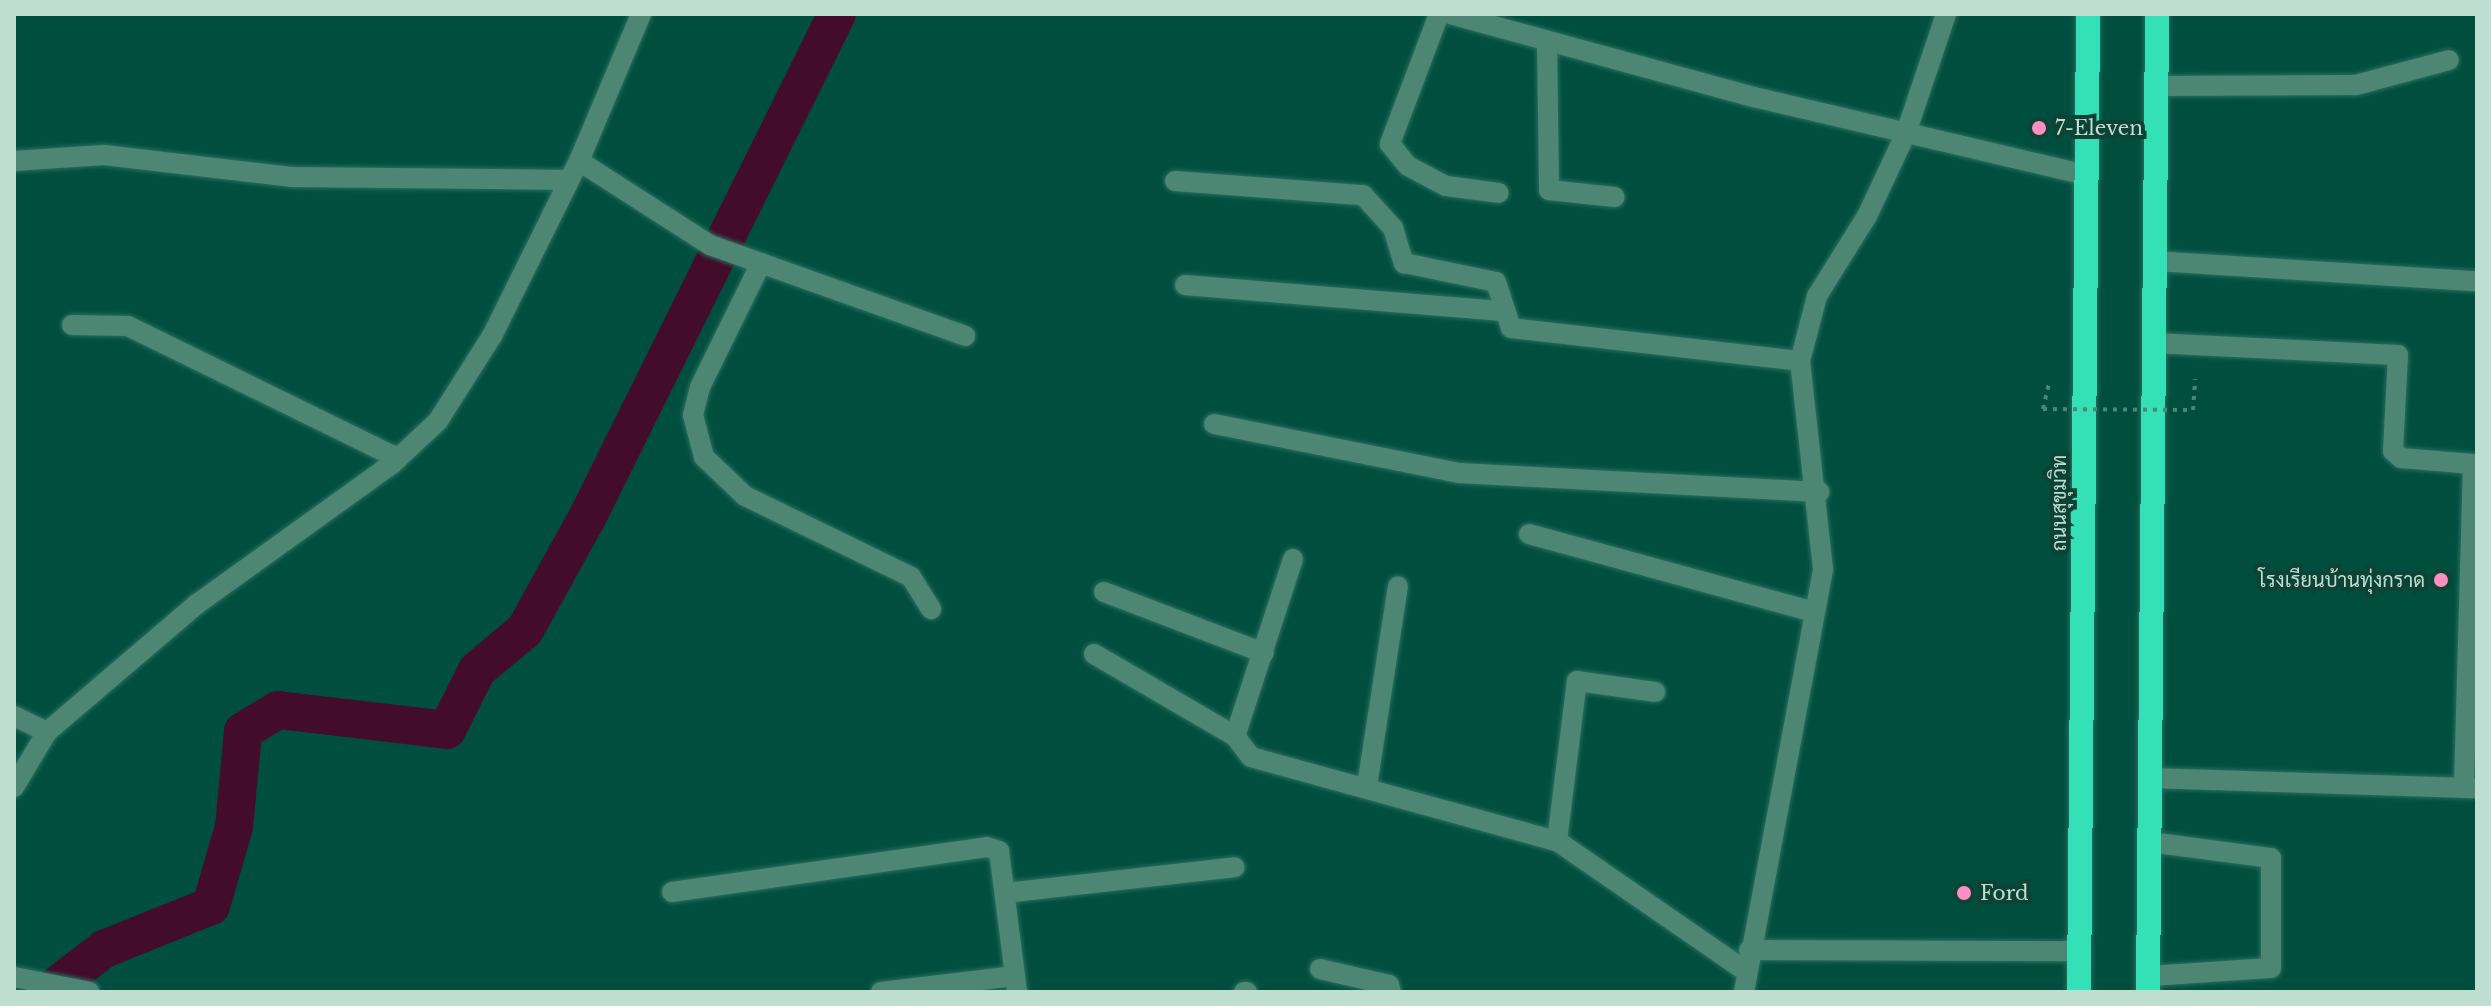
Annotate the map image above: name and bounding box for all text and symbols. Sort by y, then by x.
place label: 7-Eleven [2055,116,2143,140]
marker: 7-Eleven [2030,119,2048,137]
street label: ถนนสุขุมวิท [2047,455,2071,551]
place label: โรงเรียนบ้านทุ่งกราด [2258,568,2425,592]
marker: โรงเรียนบ้านทุ่งกราด [2432,571,2450,589]
place label: Ford [1980,881,2028,905]
marker: Ford [1955,884,1973,902]

